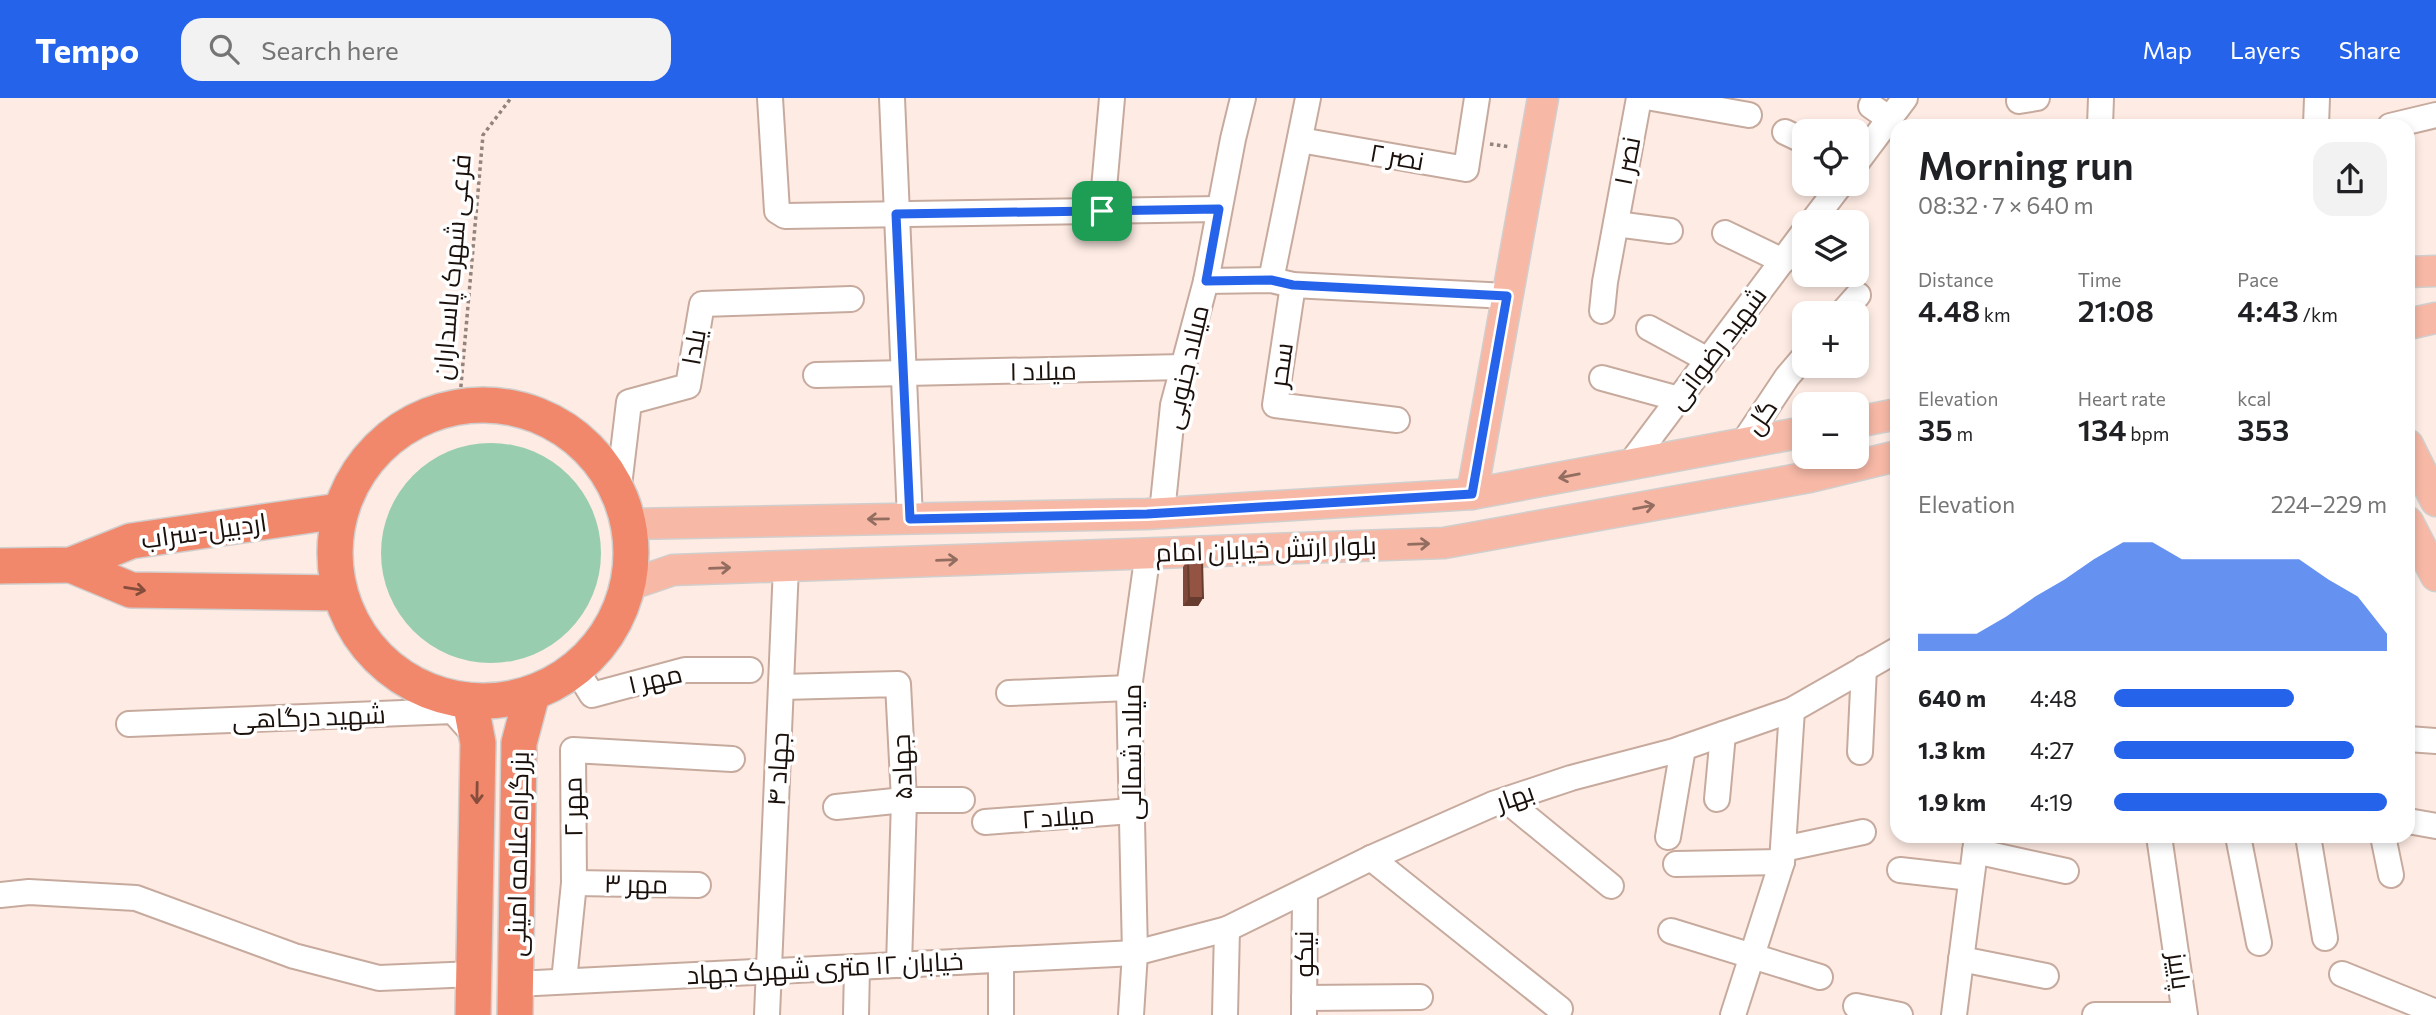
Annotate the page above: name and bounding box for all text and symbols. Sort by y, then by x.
search box [181,18,671,81]
text: Tempo [35,29,139,70]
icon: search [205,30,243,68]
text: Search here [261,34,399,65]
text: Map [2143,35,2192,64]
text: Layers [2230,35,2301,64]
text: Share [2339,35,2401,64]
map controls [1792,119,1869,469]
button: locate [1792,119,1869,196]
street label: نصر ۱ [1606,134,1646,188]
street label: نصر ۲ [1367,136,1427,177]
text: Morning run [1918,141,2134,188]
button: share [2313,142,2387,216]
street label: فرعی شهرک پاسداران [425,152,479,382]
pin [1072,181,1132,241]
text: 08:32 · 7 × 640 m [1918,191,2094,219]
icon: arrive [1083,192,1121,230]
button: layers [1792,210,1869,287]
text: Distance [1918,268,1994,291]
text: Time [2078,268,2121,291]
text: Pace [2237,268,2279,291]
street label: شهید رضوانی [1660,280,1774,416]
text: 4.48 [1918,291,1980,328]
text: 21:08 [2078,291,2154,328]
text: 4:43 [2237,291,2299,328]
button: + [1792,301,1869,378]
street label: میلاد جنوبی [1155,302,1216,432]
text: km [1980,303,2011,326]
text: /km [2299,303,2338,326]
street label: یلدا [674,326,711,367]
street label: سحر [1261,340,1299,391]
street label: میلاد ۱ [1009,353,1077,386]
text: Elevation [1918,387,1998,410]
text: Heart rate [2078,387,2166,410]
text: kcal [2237,387,2271,410]
button: − [1792,392,1869,469]
street label: گل [1737,393,1784,441]
text: 35 [1918,410,1953,447]
text: 134 [2078,410,2127,447]
text: 353 [2237,410,2289,447]
text: m [1953,422,1973,445]
text: bpm [2127,422,2169,445]
one-way arrow [1558,470,1581,483]
text: Elevation [1918,490,2015,518]
text: 224–229 m [2271,490,2387,518]
one-way arrow [1632,500,1654,513]
street label: اردبیل-سراب [139,505,269,556]
one-way arrow [867,512,890,526]
street label: بلوار ارتش خیابان امام [1155,528,1377,571]
one-way arrow [1407,537,1430,550]
one-way arrow [935,553,958,566]
one-way arrow [708,562,731,575]
one-way arrow [123,582,146,595]
street label: مهر ۱ [625,656,685,701]
street label: میلاد شمالی [1115,684,1148,820]
text: 640 m [1918,684,1986,712]
text: 4:48 [2030,684,2077,712]
street label: شهید درگاهی [232,697,386,736]
street label: جهاد ۴ [759,731,796,807]
street label: جهاد۵ [884,733,919,801]
text: 1.3 km [1918,736,1986,764]
text: 4:27 [2030,736,2074,764]
street label: بزرگراه علامه امینی [499,751,536,957]
street label: بهار [1489,775,1538,819]
street label: مهر ۲ [555,777,590,837]
one-way arrow [470,782,484,805]
text: 1.9 km [1918,788,1986,816]
text: 4:19 [2030,788,2073,816]
street label: میلاد ۲ [1020,797,1095,834]
street label: مهر ۳ [604,866,668,901]
street label: نیکو [1287,931,1319,977]
street label: خیابان ۱۲ متری شهرک جهاد [686,944,964,991]
street label: پاییز [2159,948,2198,992]

